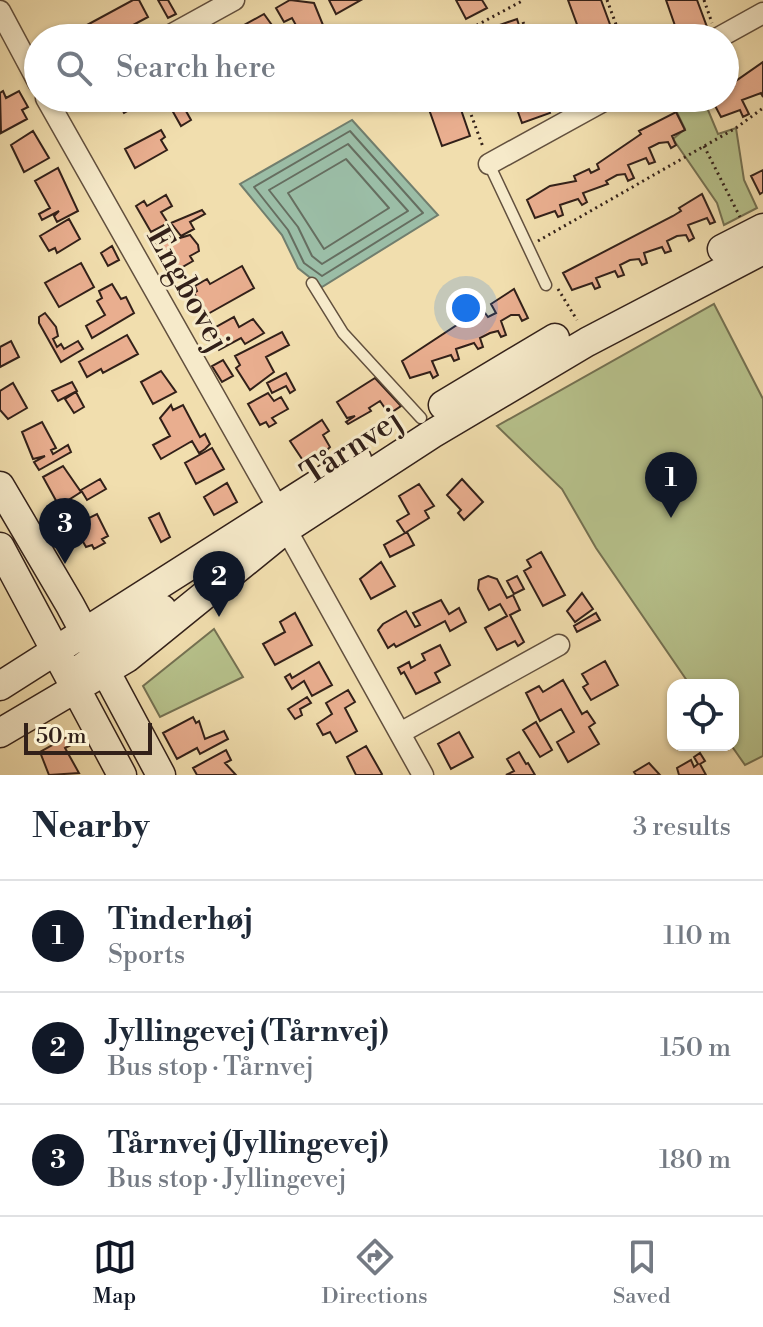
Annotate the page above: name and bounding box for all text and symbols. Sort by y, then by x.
search box [24,24,739,112]
icon: search [52,46,96,90]
text: Search here [116,49,276,87]
street label: Engbovej [138,221,238,358]
your location [446,288,486,328]
street label: Tårnvej [294,400,409,494]
pin: 1 [645,452,697,518]
pin: 3 [39,498,91,564]
pin: 2 [193,551,245,617]
map controls [667,679,739,751]
button: locate [667,679,739,751]
scale bar [24,719,152,755]
text: 50 m [36,723,87,750]
text: Nearby [32,806,150,848]
text: 3 results [633,811,731,843]
text: Tinderhøj [108,901,253,939]
text: 1 [52,920,64,952]
text: 110 m [663,920,731,952]
text: Sports [108,939,185,971]
text: Jyllingevej (Tårnvej) [108,1013,388,1051]
text: 2 [50,1032,66,1064]
text: 150 m [660,1032,731,1064]
text: Bus stop · Tårnvej [108,1051,314,1083]
text: Tårnvej (Jyllingevej) [108,1125,388,1163]
text: 3 [50,1144,66,1176]
text: 180 m [659,1144,731,1176]
text: Bus stop · Jyllingevej [108,1163,347,1195]
tab: Map [93,1235,137,1310]
tab: Directions [322,1235,428,1310]
tab: Saved [613,1235,670,1310]

